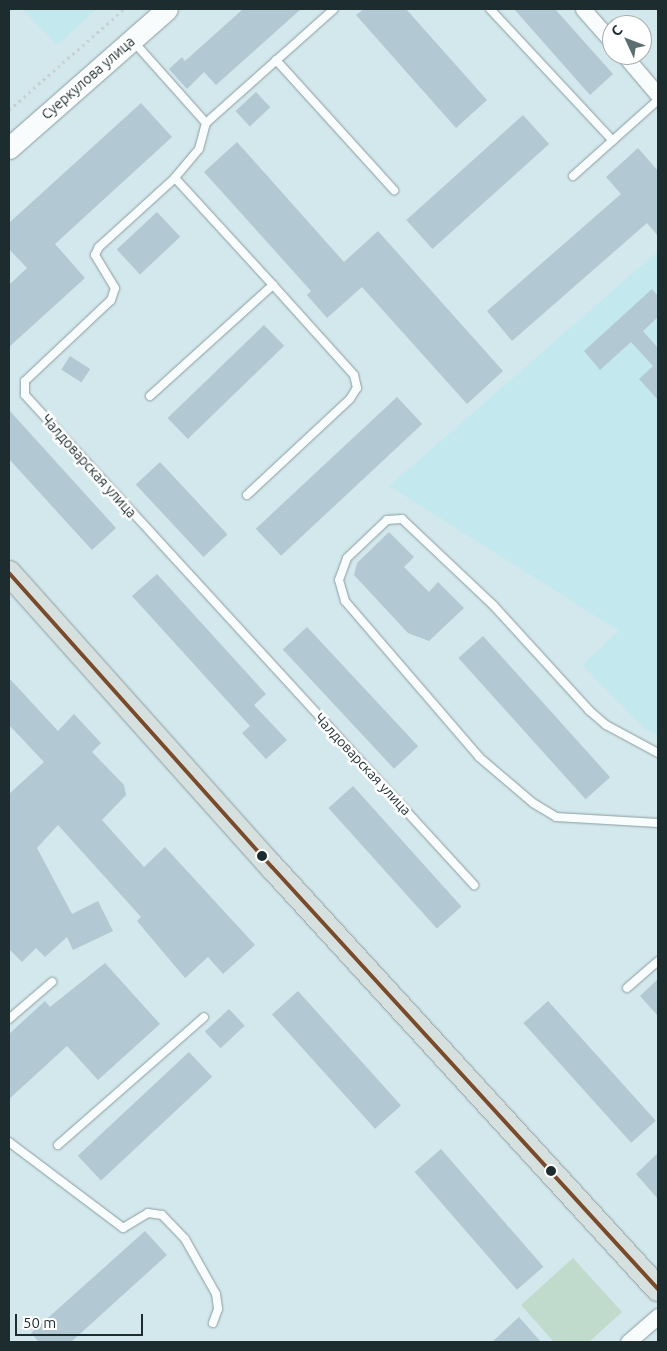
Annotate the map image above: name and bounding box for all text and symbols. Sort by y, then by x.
north arrow [602,15,652,65]
text: С [608,22,626,39]
street label: Суеркулова улица [38,33,138,123]
street label: Чалдоварская улица [38,411,140,521]
street label: Чалдоварская улица [311,709,415,819]
unlabelled marker [257,851,267,861]
unlabelled marker [546,1166,556,1176]
scale bar [18,1304,145,1336]
text: 50 m [23,1314,56,1331]

